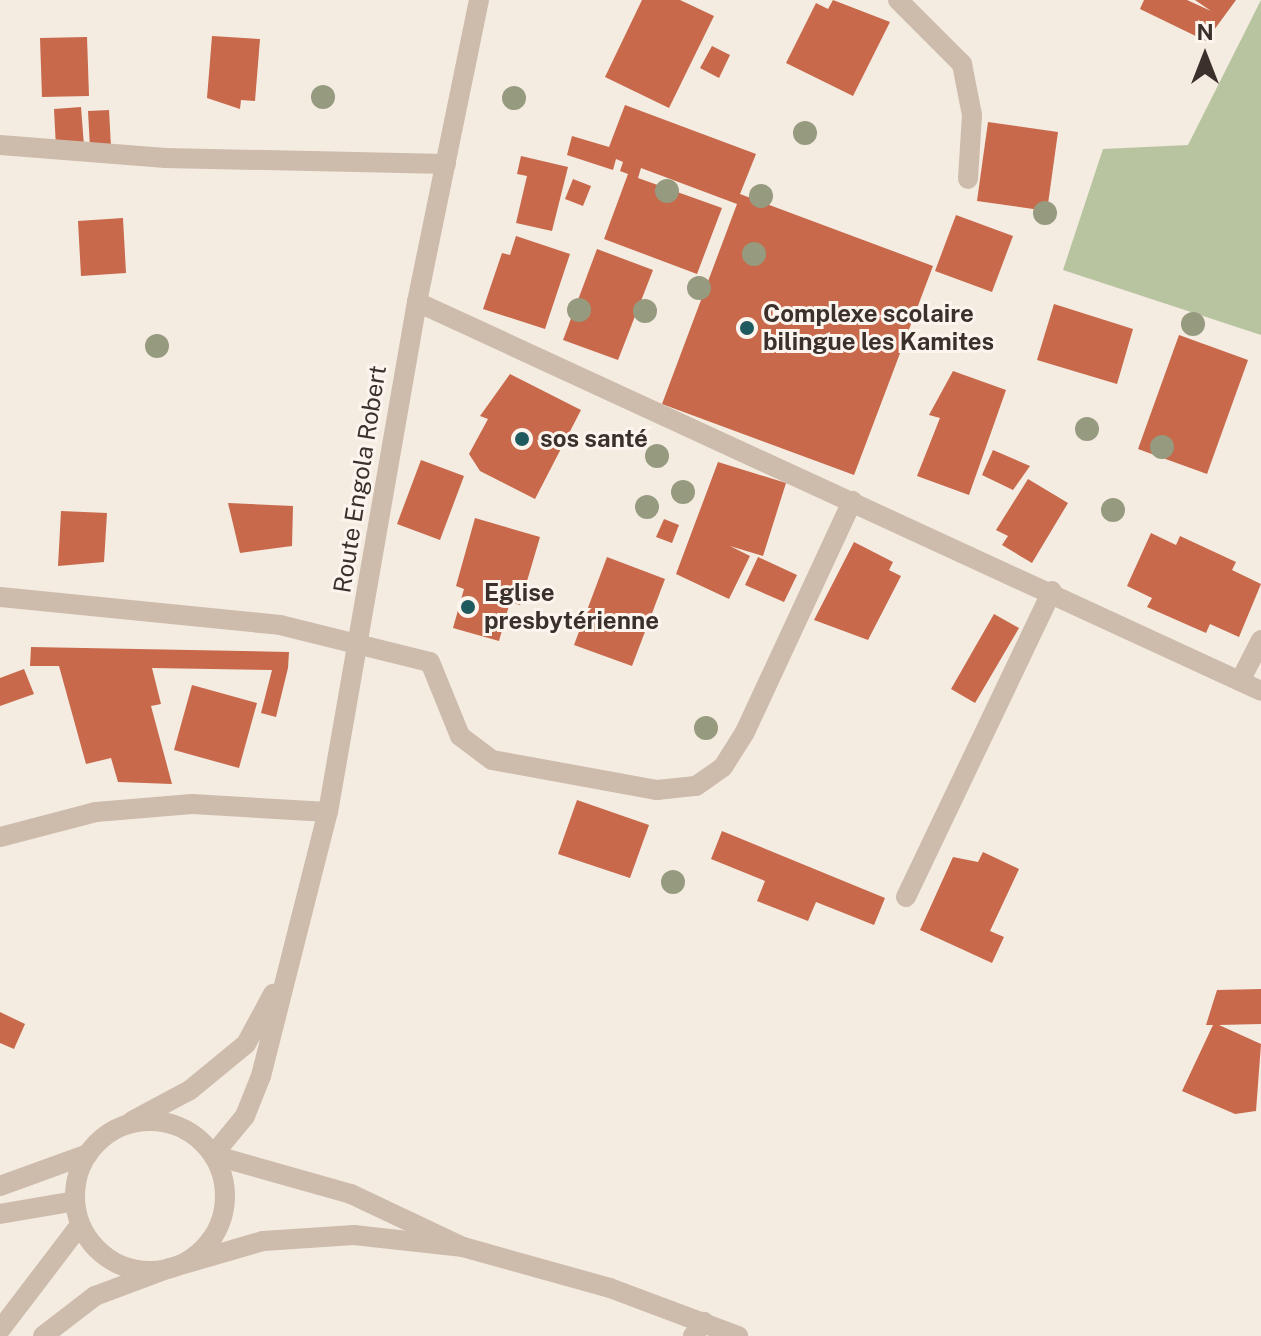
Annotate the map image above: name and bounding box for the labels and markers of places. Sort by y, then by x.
place label: Complexe scolaire bilingue les Kamites [763,300,994,356]
marker: Complexe scolaire bilingue les Kamites [738,319,756,337]
place label: sos santé [540,425,648,453]
marker: sos santé [511,428,533,450]
place label: Eglise presbytérienne [484,579,659,635]
marker: Eglise presbytérienne [459,598,477,616]

